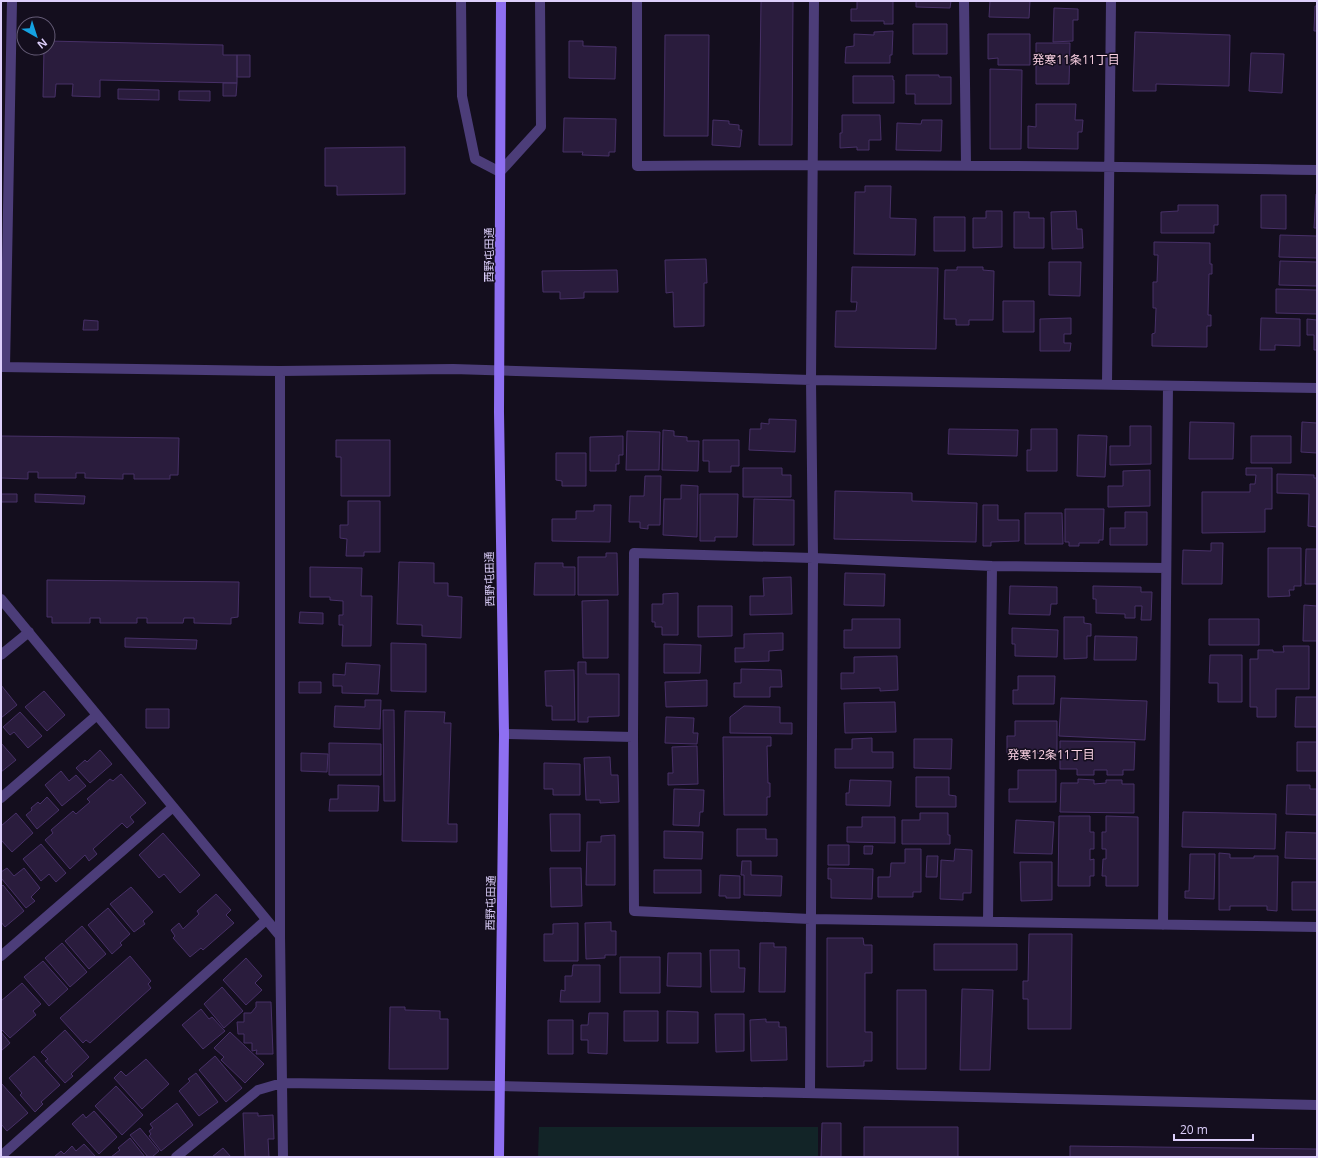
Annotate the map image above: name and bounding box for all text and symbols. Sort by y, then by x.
north arrow [16,16,56,56]
text: N [34,36,51,53]
district label: 発寒11条11丁目 [1032,51,1120,68]
street label: 西野屯田通 [481,228,496,283]
street label: 西野屯田通 [481,551,497,607]
district label: 発寒12条11丁目 [1007,746,1095,763]
street label: 西野屯田通 [482,875,498,931]
scale bar [1174,1116,1253,1142]
text: 20 m [1180,1121,1208,1138]

